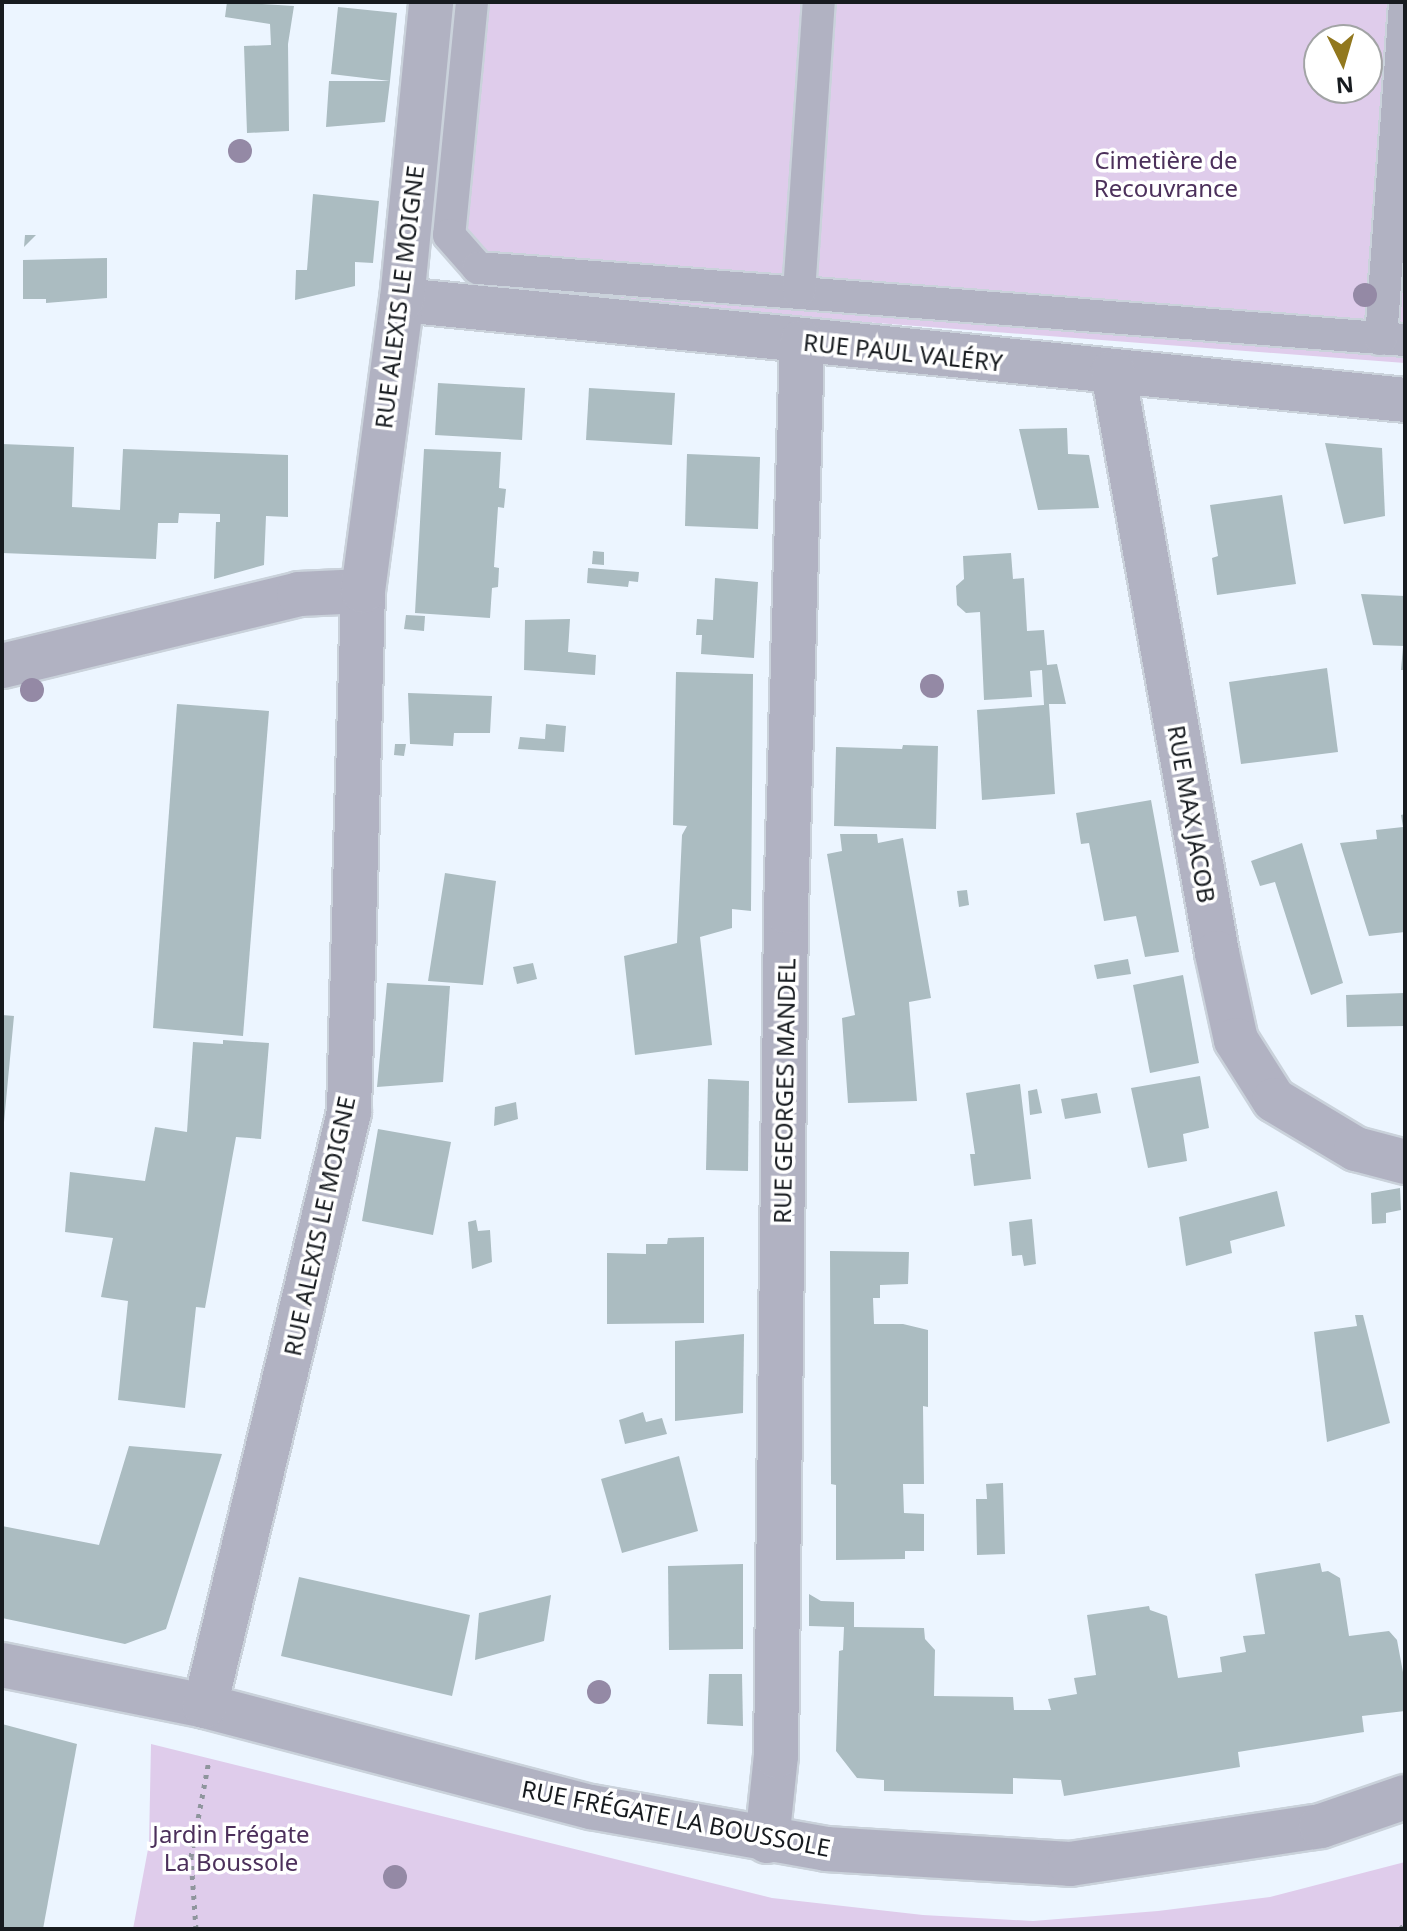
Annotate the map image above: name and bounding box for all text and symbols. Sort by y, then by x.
north arrow [1303,24,1383,104]
text: N [1335,70,1355,102]
park label: Cimetière de Recouvrance [1094,146,1238,202]
street label: RUE ALEXIS LE MOIGNE [369,164,429,430]
street label: RUE PAUL VALÉRY [802,327,1004,377]
street label: RUE MAX JACOB [1162,723,1222,905]
street label: RUE GEORGES MANDEL [767,958,801,1224]
street label: RUE ALEXIS LE MOIGNE [277,1094,361,1358]
street label: RUE FRÉGATE LA BOUSSOLE [519,1774,833,1862]
park label: Jardin Frégate La Boussole [152,1820,310,1876]

